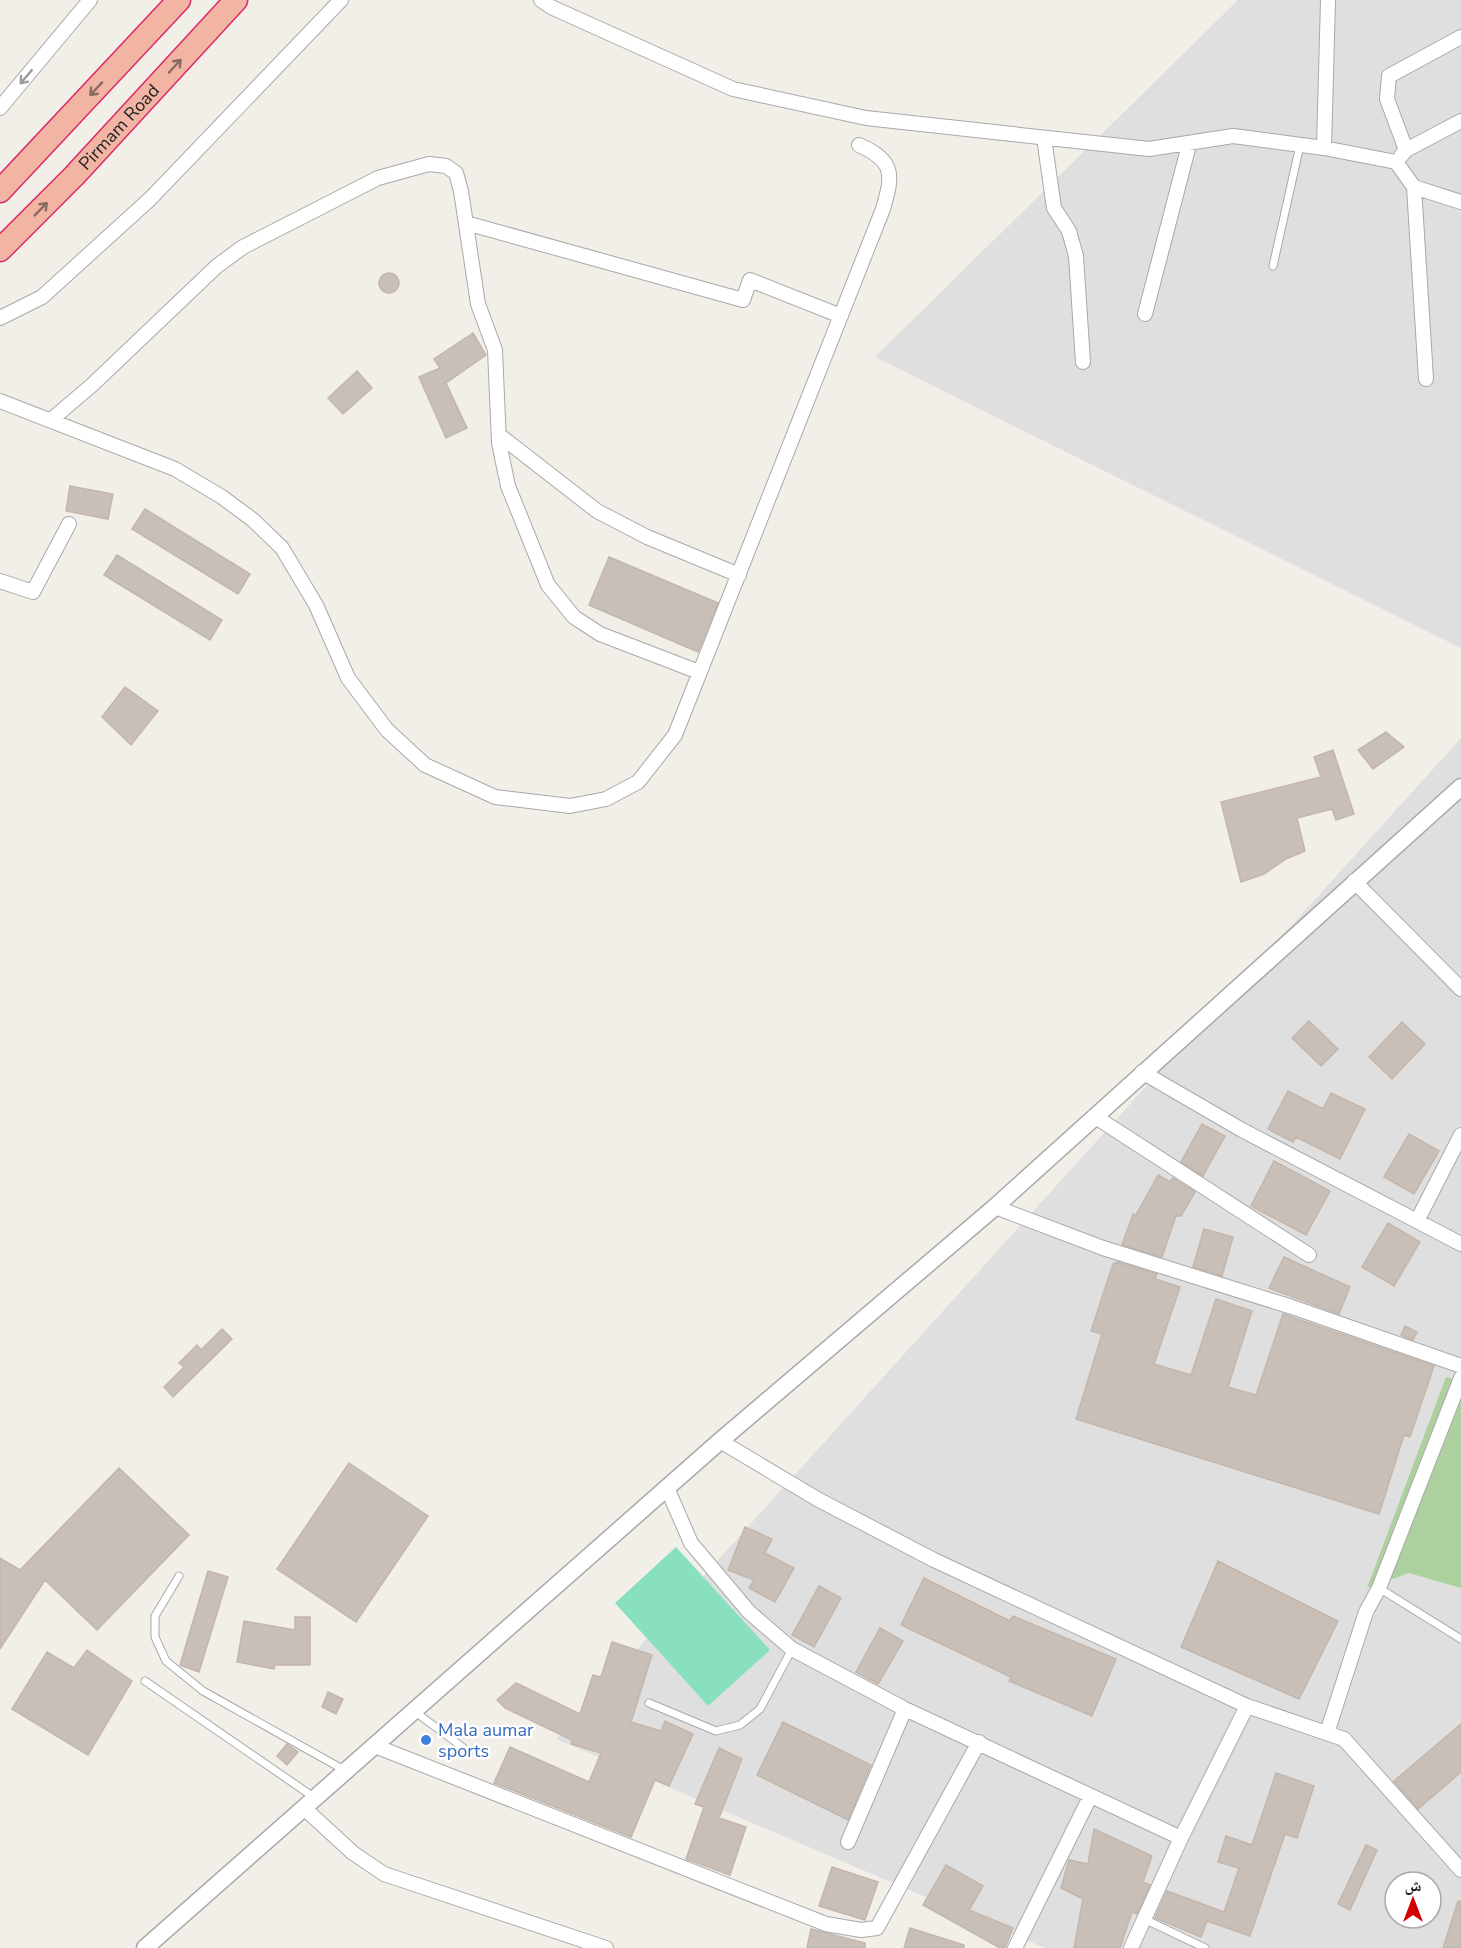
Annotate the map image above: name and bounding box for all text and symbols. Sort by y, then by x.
one-way arrow [167,59,182,74]
one-way arrow [19,69,33,84]
street label: Pirmam Road [73,79,165,175]
one-way arrow [89,81,103,96]
one-way arrow [34,201,49,216]
place label: Mala aumar sports [438,1718,534,1763]
marker: Mala aumar sports [419,1733,433,1747]
north arrow [1383,1870,1443,1930]
text: ش [1405,1875,1422,1897]

